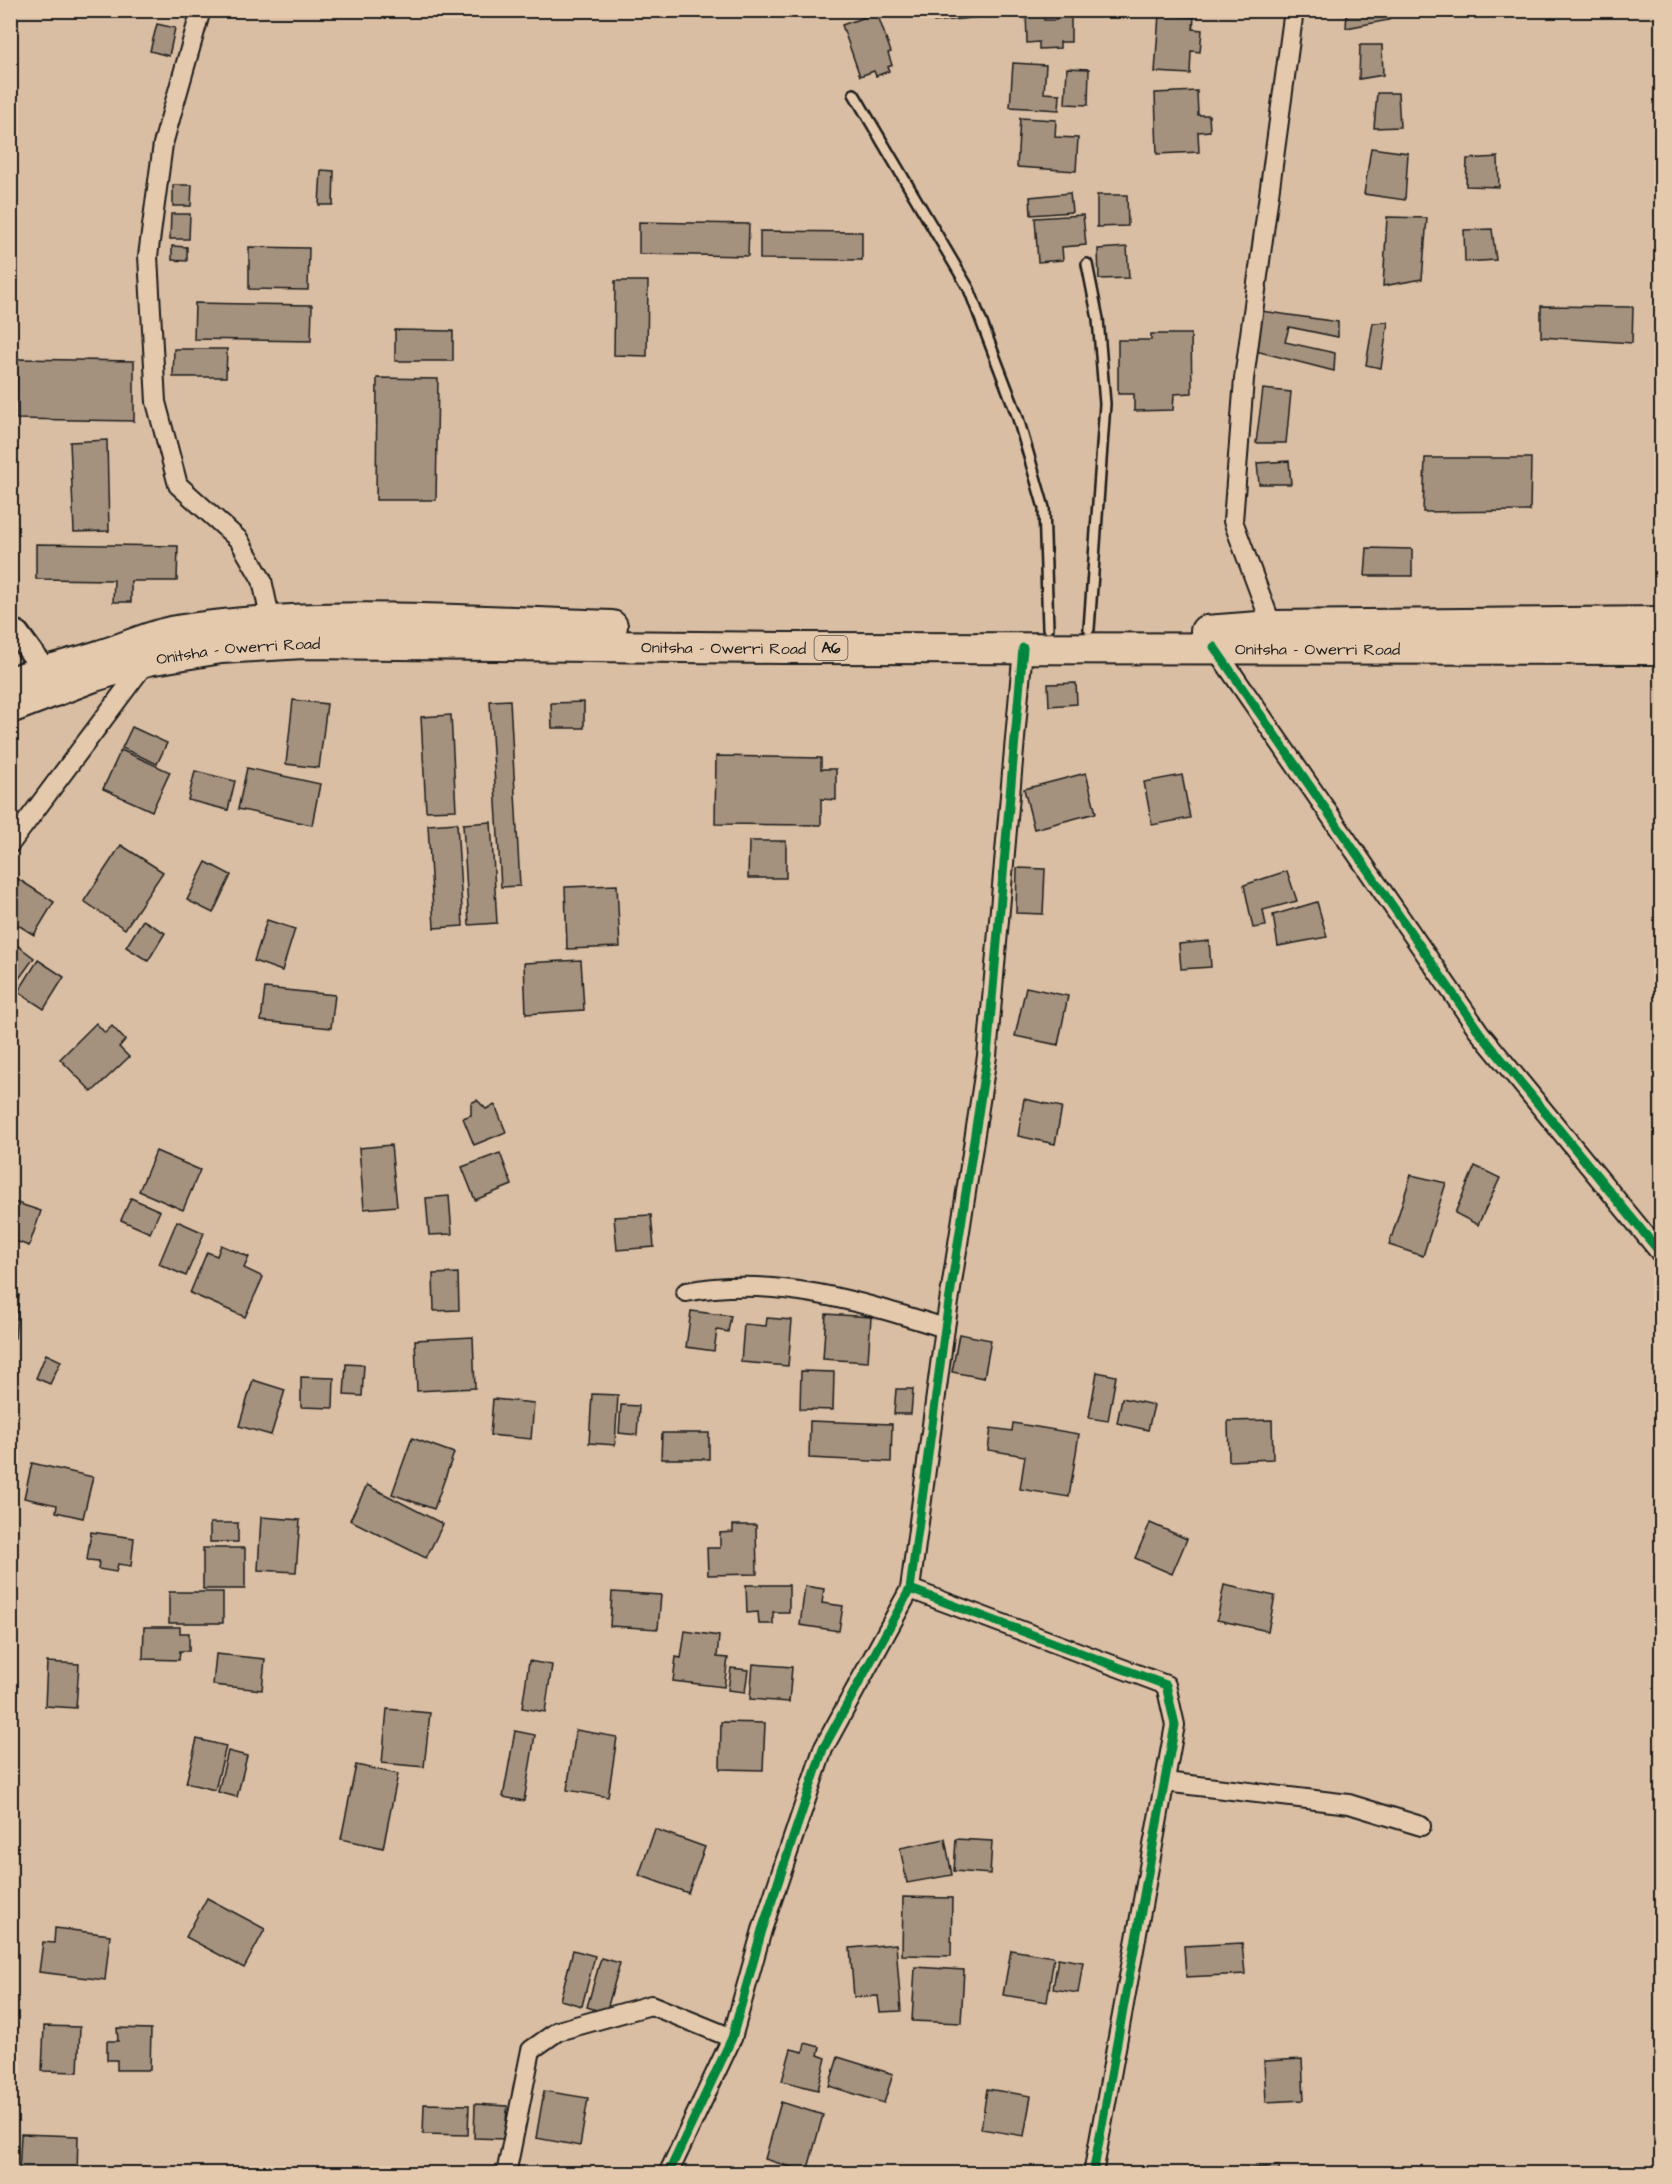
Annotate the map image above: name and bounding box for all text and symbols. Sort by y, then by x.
street label: Onitsha - Owerri Road [155,633,320,670]
road number: A6 [814,636,848,660]
street label: Onitsha - Owerri Road [641,637,806,660]
street label: Onitsha - Owerri Road [1235,639,1400,661]

